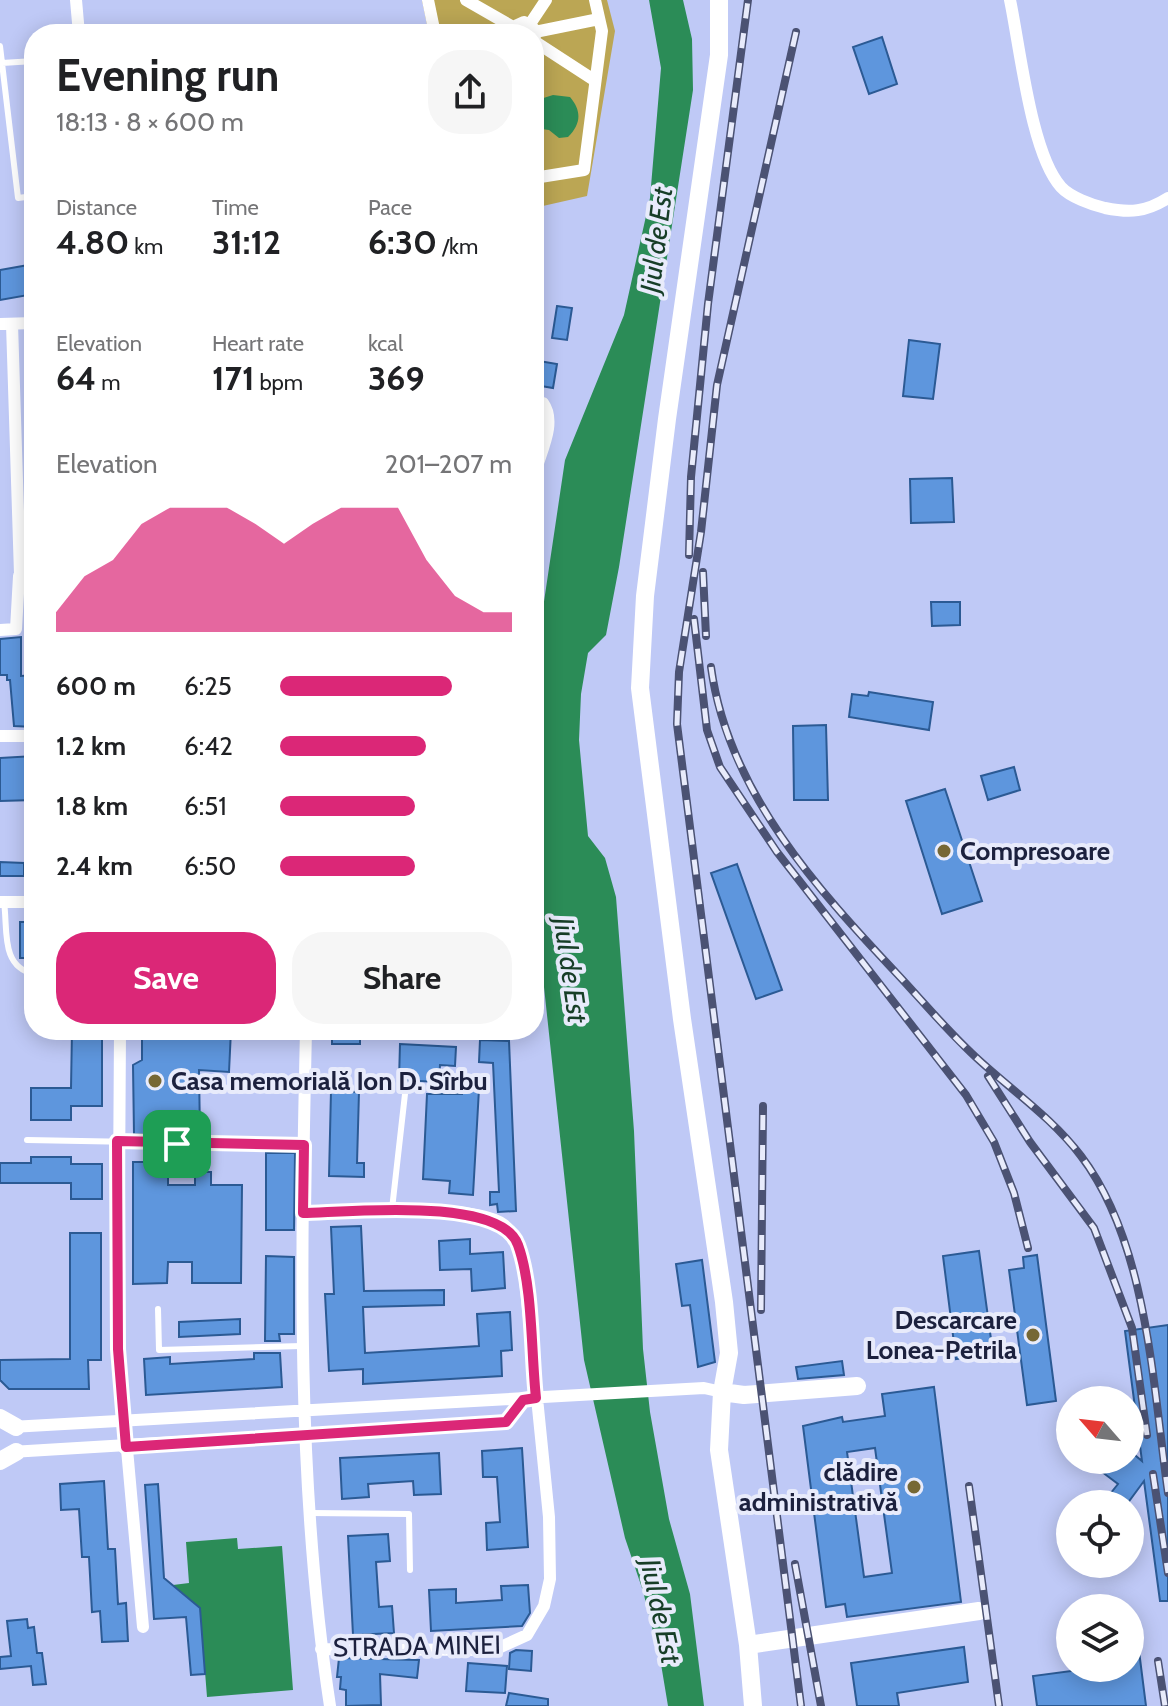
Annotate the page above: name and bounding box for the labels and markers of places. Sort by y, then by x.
place label: Compresoare [960,835,1110,867]
marker: Compresoare [935,842,953,860]
place label: Casa memorială Ion D. Sîrbu [171,1065,488,1097]
marker: Casa memorială Ion D. Sîrbu [146,1072,164,1090]
pin [143,1110,211,1178]
place label: Descarcare Lonea-Petrila [866,1304,1017,1366]
marker: Descarcare Lonea-Petrila [1024,1326,1042,1344]
place label: clădire administrativă [739,1456,898,1518]
marker: clădire administrativă [905,1478,923,1496]

